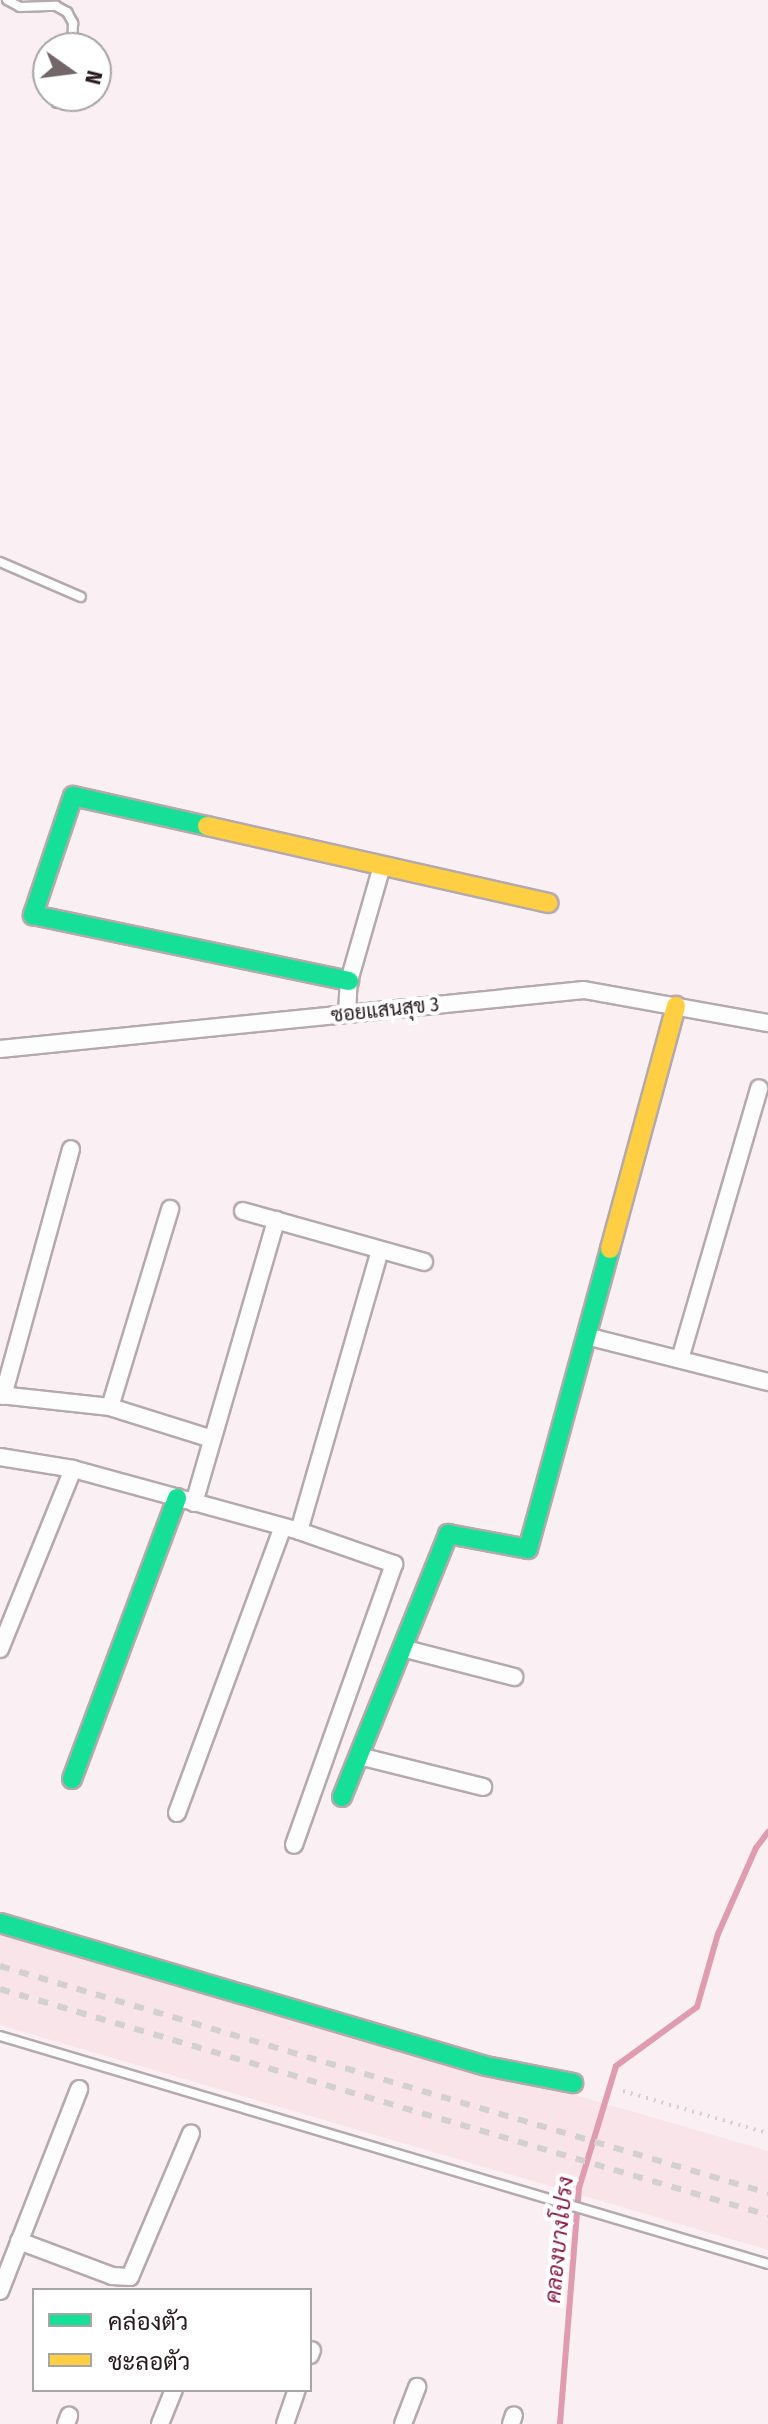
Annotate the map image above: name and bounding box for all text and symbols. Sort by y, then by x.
north arrow [32,32,112,112]
text: N [79,68,109,87]
street label: ซอยแสนสุข 3 [330,992,440,1028]
water label: คลองบางโปรง [539,2175,579,2305]
legend [32,2288,312,2392]
text: คล่องตัว [108,2308,188,2336]
text: ชะลอตัว [108,2348,190,2376]

